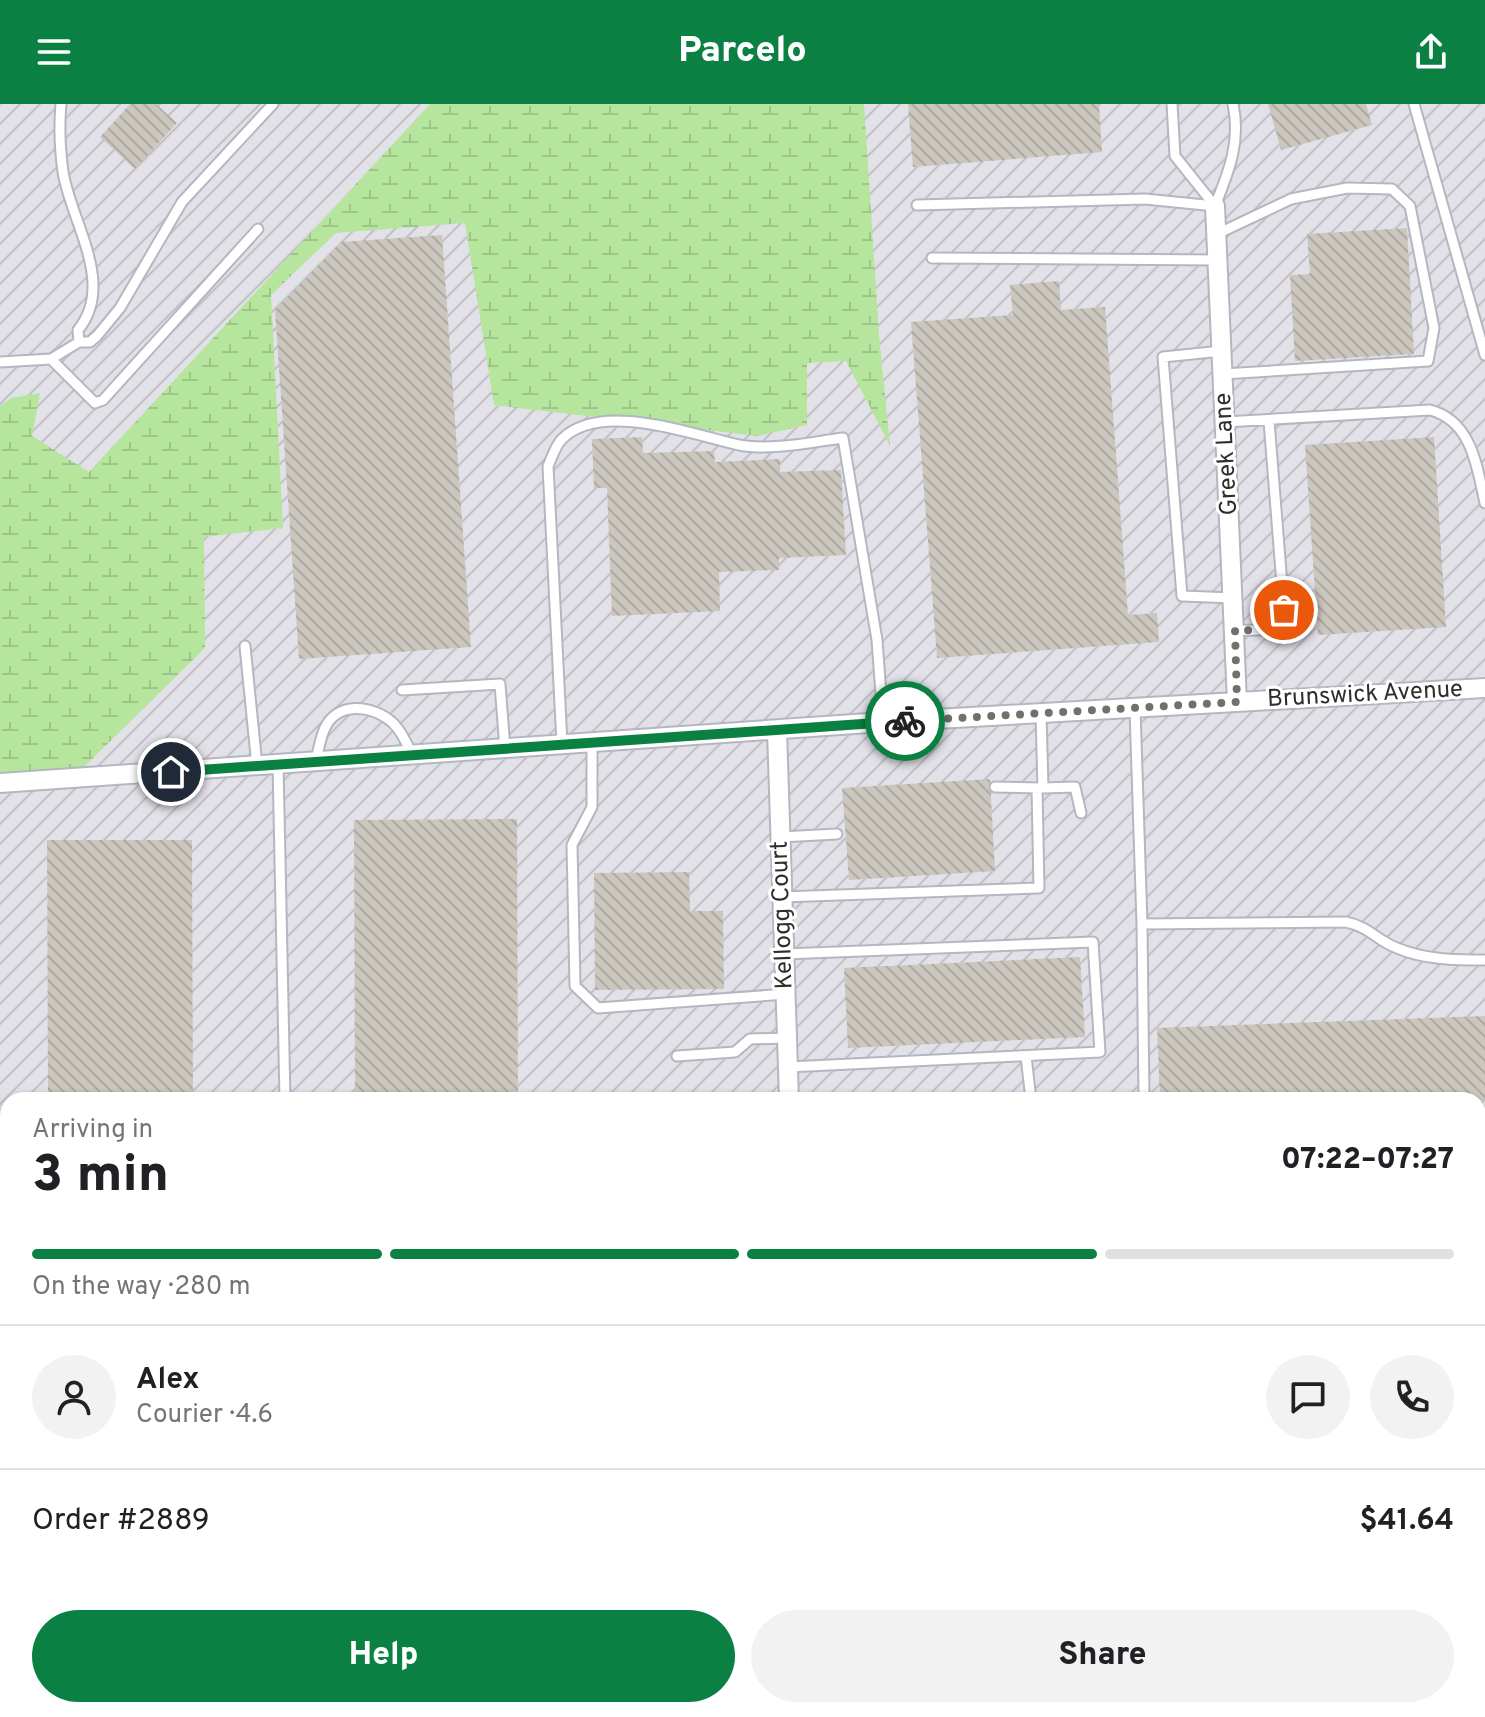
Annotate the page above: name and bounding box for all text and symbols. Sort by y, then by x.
text: Parcelo [678,29,807,75]
icon: menu [32,30,76,74]
icon: share [1409,30,1453,74]
street label: Greek Lane [1209,392,1245,516]
pin [1250,576,1318,644]
icon: bag [1262,588,1306,632]
street label: Brunswick Avenue [1266,675,1464,715]
courier [865,681,945,761]
icon: bike [883,699,927,743]
pin [137,738,205,806]
icon: home [149,750,193,794]
street label: Kellogg Court [765,840,801,990]
text: Arriving in [32,1114,153,1147]
text: 07:22–07:27 [1281,1142,1454,1179]
text: 3 min [32,1144,169,1210]
text: On the way · 280 m [32,1271,251,1304]
button: person [32,1355,116,1439]
button: chat [1266,1355,1350,1439]
button: phone [1370,1355,1454,1439]
text: Alex [136,1362,200,1399]
text: Courier · 4.6 [136,1399,273,1432]
text: Order #2889 [32,1503,210,1540]
text: $41.64 [1359,1503,1454,1540]
button: Help [32,1610,735,1702]
button: Share [751,1610,1454,1702]

